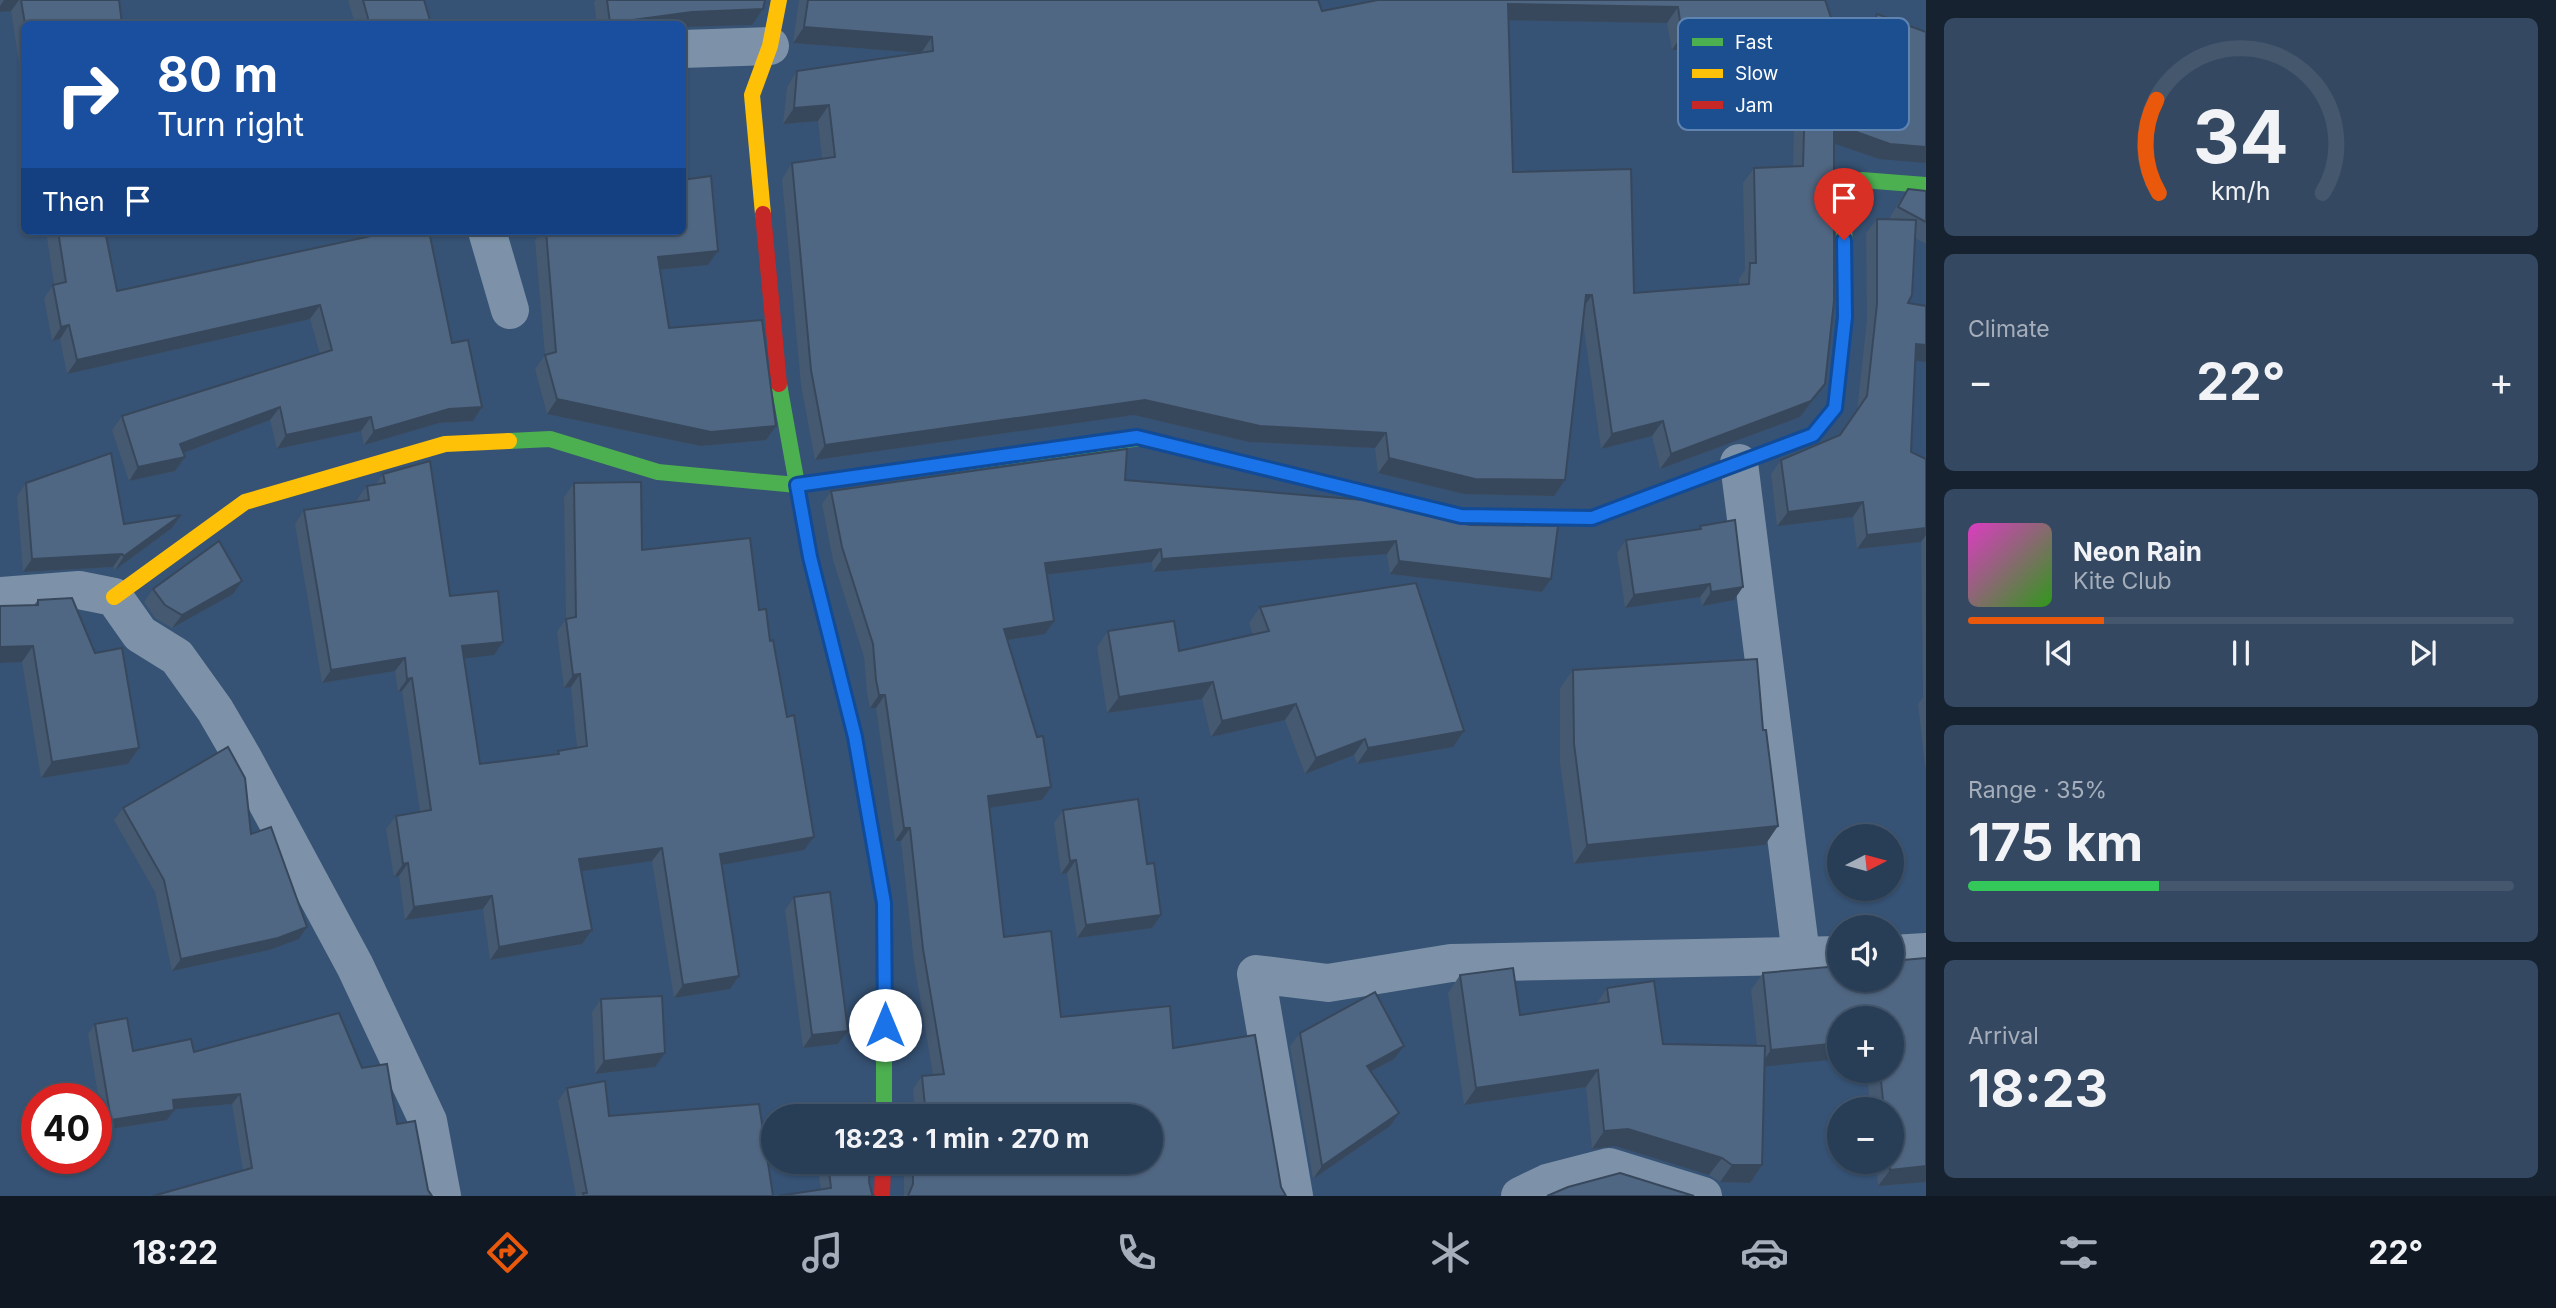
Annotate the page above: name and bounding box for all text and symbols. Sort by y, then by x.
legend [1678,18,1909,130]
text: Fast [1735,31,1773,54]
text: 80 m [157,45,278,104]
icon: right [42,49,133,140]
text: Slow [1735,62,1778,85]
text: 34 [2193,92,2289,181]
text: Jam [1735,94,1773,117]
text: Turn right [157,105,304,144]
pin [1814,168,1874,240]
text: km/h [2211,176,2271,206]
icon: arrive [1825,179,1863,217]
icon: arrive [119,182,157,220]
text: Then [42,186,105,217]
text: Climate [1968,315,2050,343]
text: 22° [2196,350,2286,413]
text: − [1968,358,1993,404]
text: + [2489,358,2514,404]
text: Neon Rain [2073,536,2202,567]
text: Kite Club [2073,567,2172,595]
icon: previous [2040,634,2078,672]
icon: pause [2222,634,2260,672]
icon: next [2404,634,2442,672]
text: Range · 35% [1968,776,2107,804]
text: 175 km [1968,811,2143,874]
north arrow [1827,824,1904,901]
map controls [1827,824,1904,1174]
button: sound [1827,915,1904,992]
position arrow [848,988,922,1062]
button: + [1827,1006,1904,1083]
text: Arrival [1968,1022,2039,1050]
text: 18:23 [1968,1057,2108,1120]
speed limit sign: 40 [21,1083,112,1174]
button: − [1827,1097,1904,1174]
text: 18:23 · 1 min · 270 m [835,1123,1089,1154]
icon: directions [483,1228,532,1277]
icon: music [798,1228,847,1277]
icon: phone [1112,1228,1161,1277]
icon: climate [1426,1228,1475,1277]
icon: car [1740,1228,1789,1277]
icon: filters [2054,1228,2103,1277]
text: 18:22 [133,1233,218,1272]
text: 22° [2368,1233,2423,1272]

